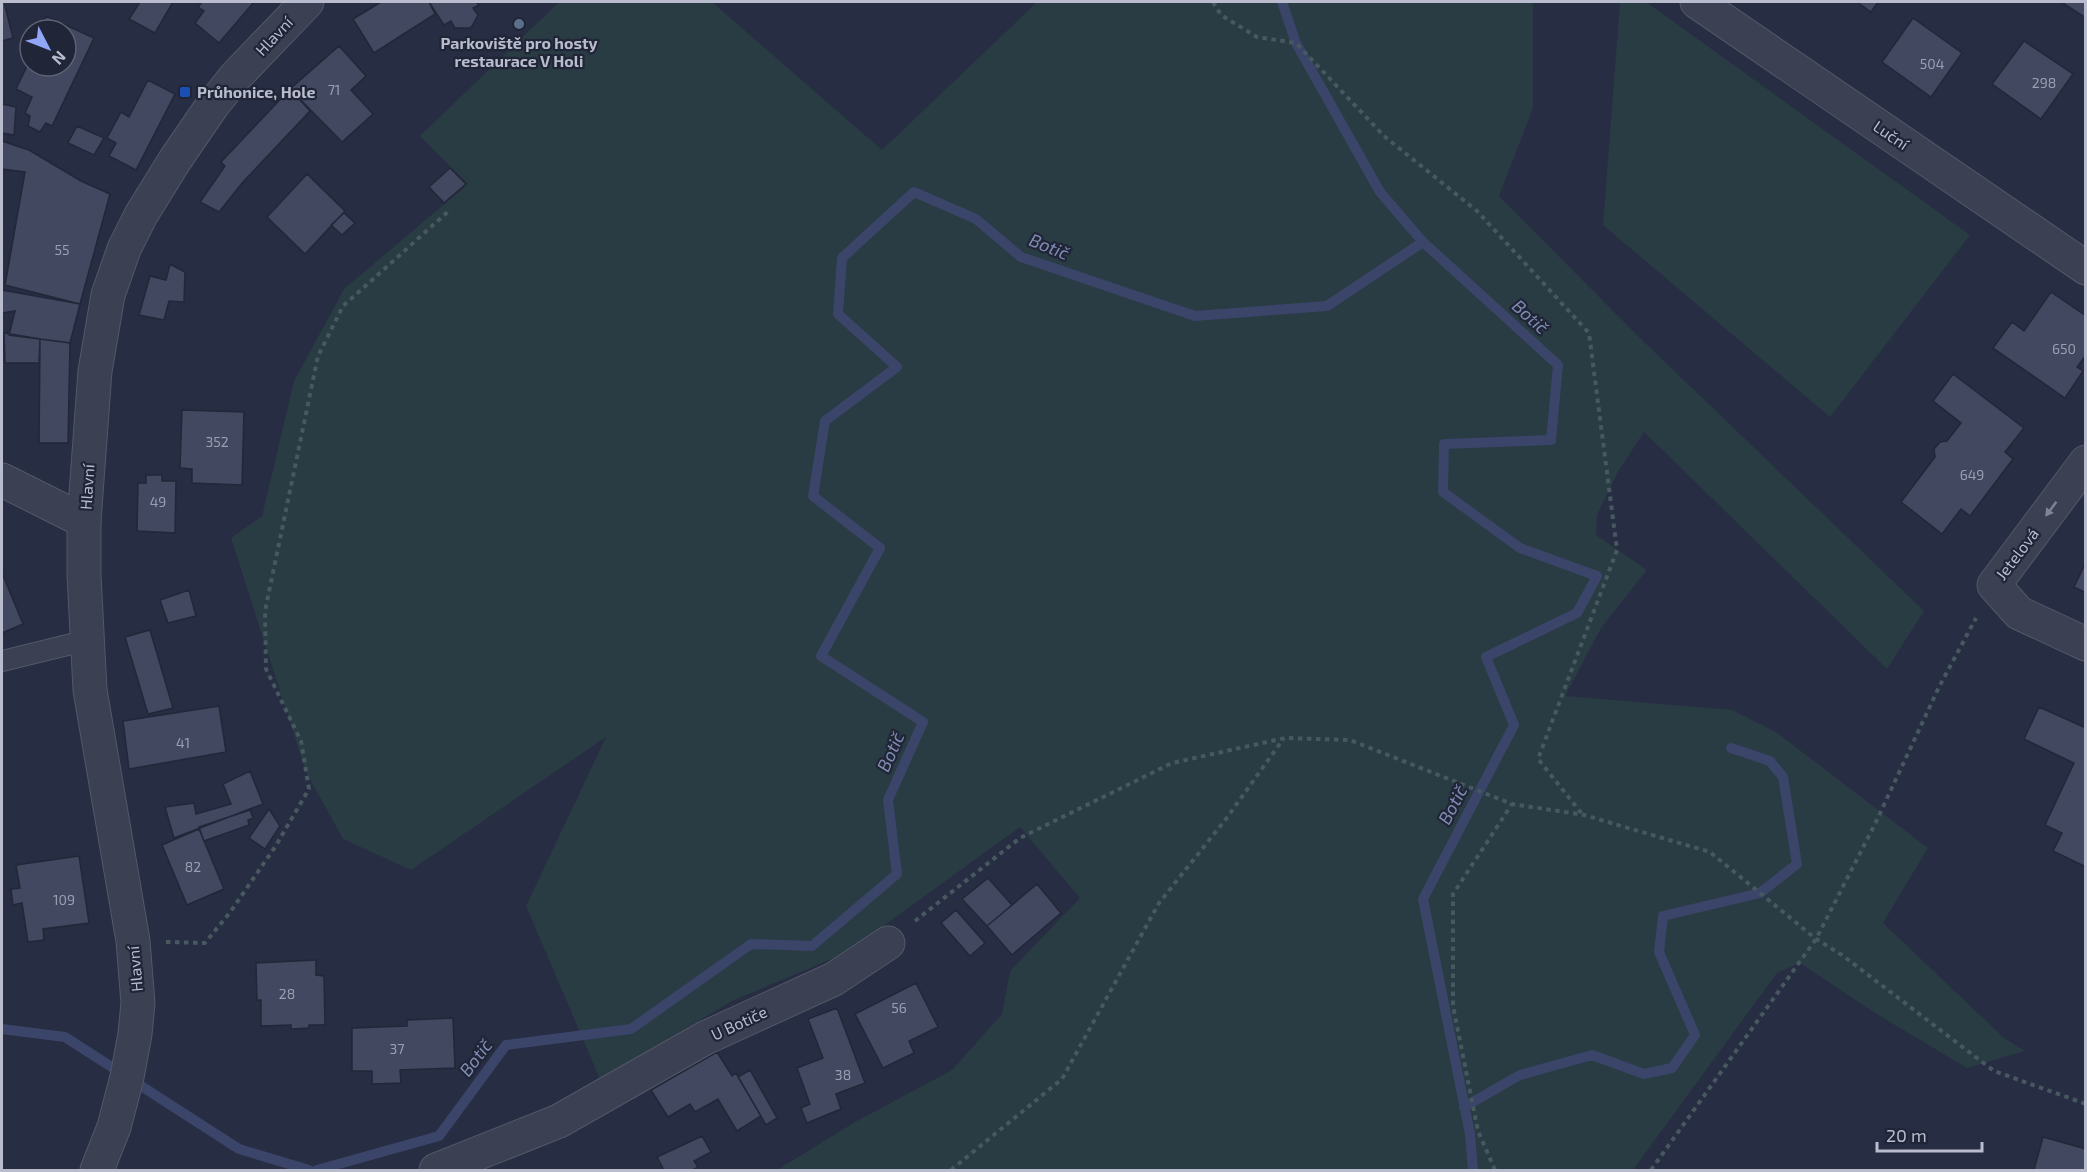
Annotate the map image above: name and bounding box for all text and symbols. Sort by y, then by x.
street label: Hlavní [251,12,297,59]
marker: Parkoviště pro hosty restaurace V Holi [512,17,526,31]
north arrow [18,18,78,78]
place label: Parkoviště pro hosty restaurace V Holi [440,33,598,70]
text: N [49,48,70,69]
house number: 504 [1920,55,1944,72]
house number: 298 [2032,74,2056,91]
house number: 71 [328,81,340,98]
place label: Průhonice, Hole [197,82,315,101]
marker: Průhonice, Hole [178,85,192,99]
street label: Luční [1870,116,1913,154]
water label: Botič [1026,228,1073,264]
house number: 55 [54,241,70,258]
water label: Botič [1508,294,1554,338]
house number: 650 [2052,340,2076,357]
house number: 352 [205,433,229,450]
street label: Hlavní [75,462,98,511]
house number: 649 [1960,466,1984,483]
house number: 49 [150,493,166,510]
one-way arrow [2045,501,2057,516]
street label: Jetelová [1991,524,2042,583]
water label: Botič [872,728,909,775]
house number: 41 [176,734,190,751]
water label: Botič [1433,781,1472,828]
house number: 82 [185,858,201,875]
house number: 109 [53,891,75,908]
street label: Hlavní [123,944,146,993]
house number: 28 [279,985,295,1002]
house number: 56 [891,999,907,1016]
street label: U Botiče [708,1001,770,1044]
water label: Botič [454,1034,497,1080]
house number: 37 [390,1040,404,1057]
house number: 38 [835,1066,851,1083]
scale bar [1877,1115,1982,1153]
text: 20 m [1886,1124,1927,1146]

